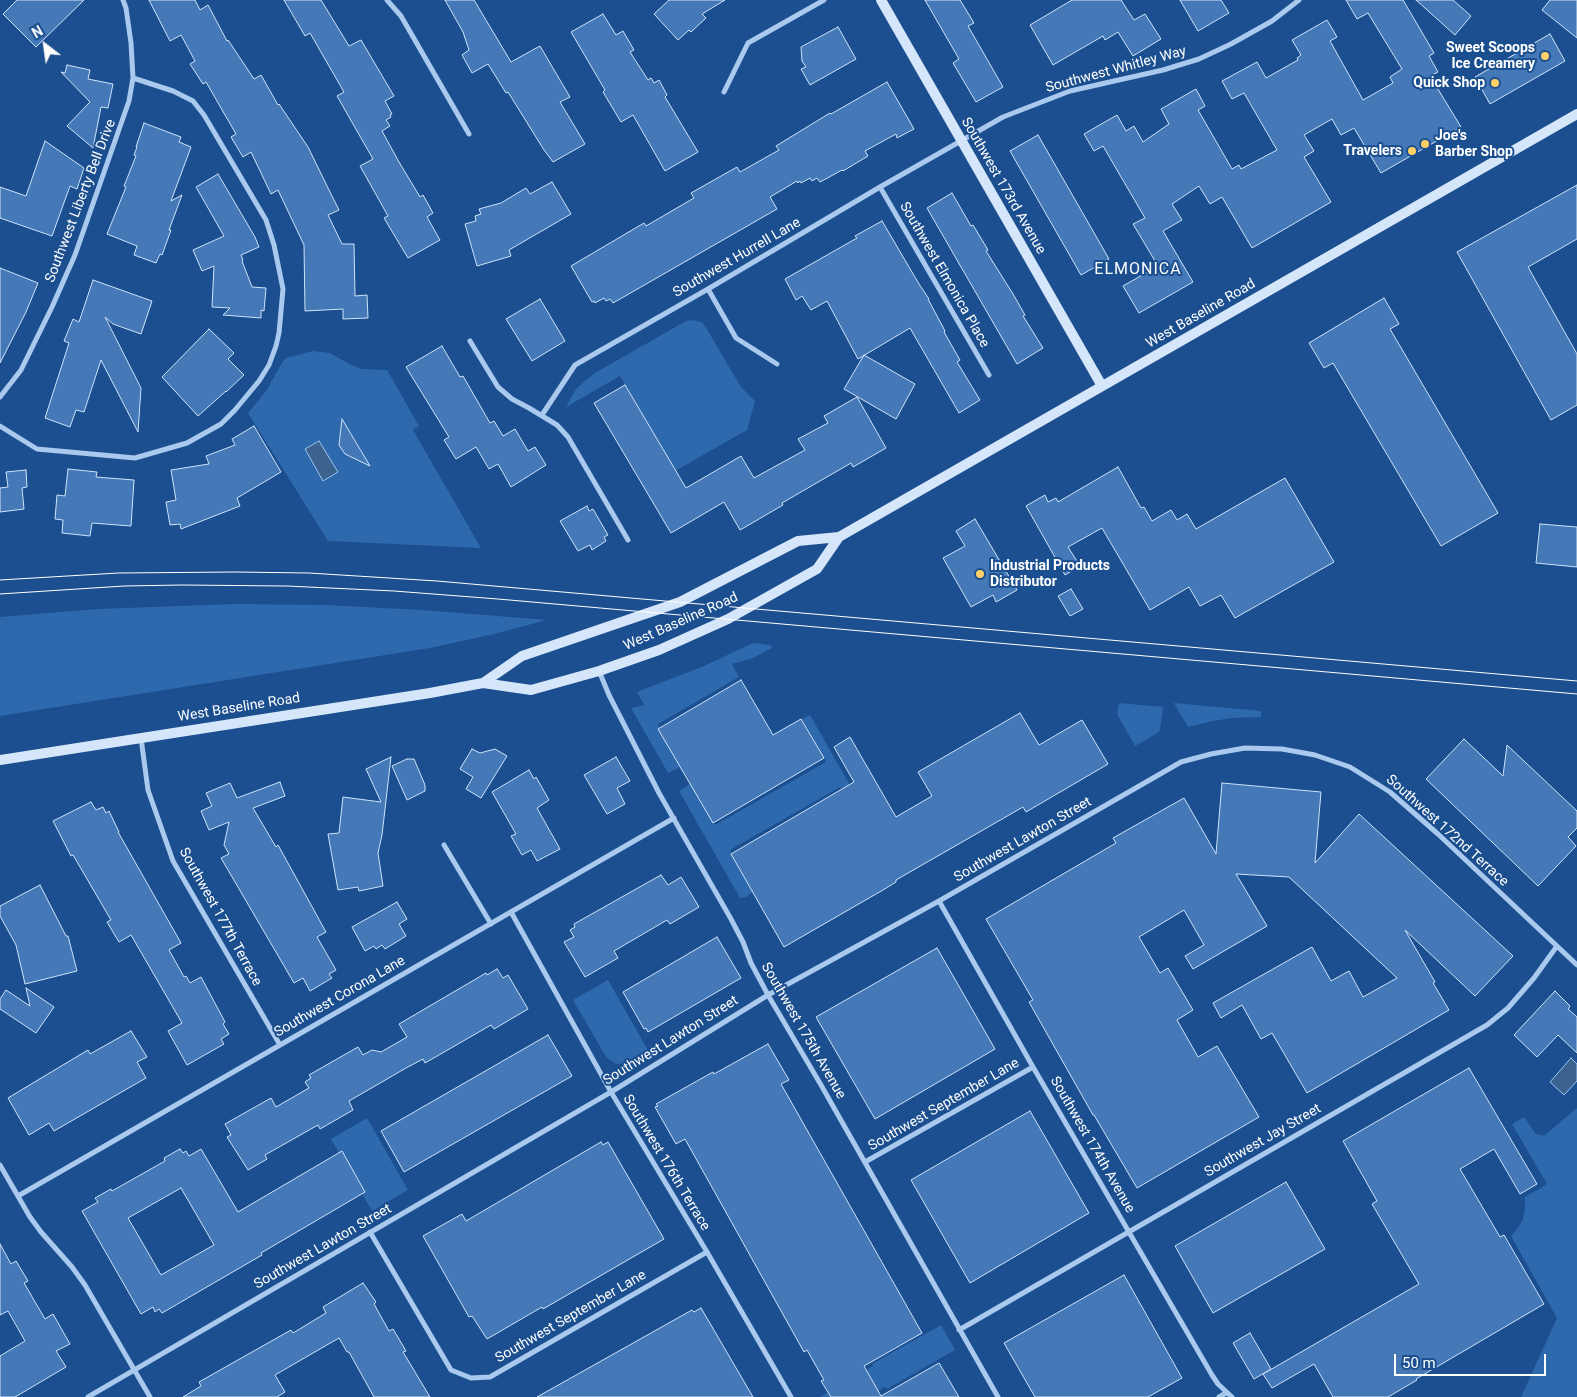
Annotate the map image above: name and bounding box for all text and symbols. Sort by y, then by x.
north arrow [20,20,70,70]
text: N [29,23,46,41]
place label: Sweet Scoops Ice Creamery [1446,40,1535,72]
street label: Southwest Whitley Way [1044,43,1188,97]
marker: Sweet Scoops Ice Creamery [1539,50,1551,62]
place label: Quick Shop [1413,75,1485,91]
marker: Quick Shop [1489,77,1501,89]
street label: Southwest 173rd Avenue [957,115,1049,257]
street label: Southwest Liberty Bell Drive [42,117,120,285]
place label: Joe's Barber Shop [1435,128,1513,160]
marker: Joe's Barber Shop [1419,138,1431,150]
place label: Travelers [1343,143,1402,159]
marker: Travelers [1406,145,1418,157]
street label: Southwest Elmonica Place [895,199,993,351]
street label: Southwest Hurrell Lane [670,215,804,301]
district label: ELMONICA [1093,260,1183,280]
street label: West Baseline Road [1143,276,1259,352]
place label: Industrial Products Distributor [990,558,1110,590]
marker: Industrial Products Distributor [974,568,986,580]
street label: West Baseline Road [621,589,741,655]
street label: West Baseline Road [177,690,301,726]
street label: Southwest 172nd Terrace [1382,772,1512,890]
street label: Southwest Lawton Street [951,794,1095,886]
street label: Southwest 177th Terrace [175,845,265,989]
street label: Southwest Corona Lane [272,953,408,1041]
street label: Southwest 175th Avenue [757,960,849,1102]
street label: Southwest Lawton Street [600,993,742,1089]
street label: Southwest September Lane [866,1055,1022,1155]
street label: Southwest 174th Avenue [1046,1074,1138,1216]
street label: Southwest 176th Terrace [619,1092,713,1234]
street label: Southwest Jay Street [1202,1101,1324,1181]
street label: Southwest Lawton Street [251,1201,395,1293]
street label: Southwest September Lane [493,1267,649,1367]
scale bar [1397,1344,1550,1376]
text: 50 m [1402,1354,1436,1372]

